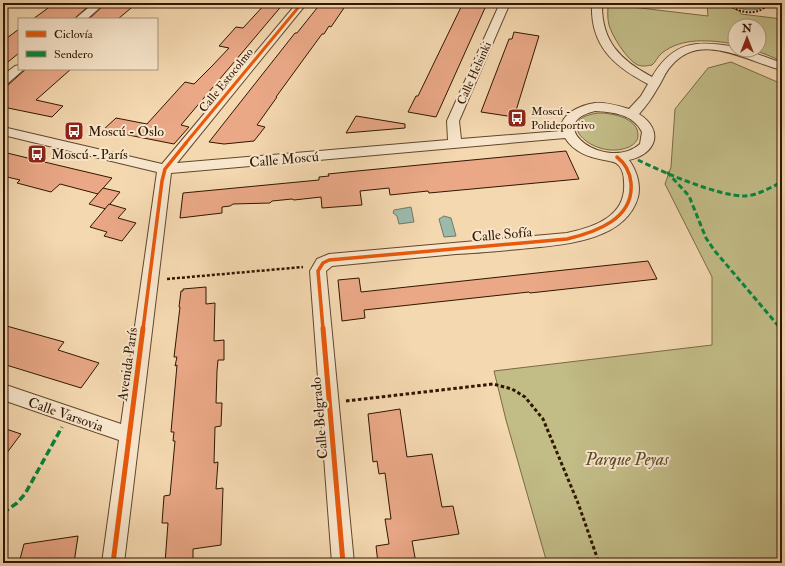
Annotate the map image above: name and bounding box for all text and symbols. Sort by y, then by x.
legend [18,18,158,70]
north arrow [727,18,767,58]
text: N [741,22,753,35]
text: Ciclovía [54,27,94,42]
street label: Calle Helsinki [454,39,495,107]
street label: Calle Estocolmo [196,45,257,115]
text: Sendero [54,47,93,62]
place label: Moscú - Polideportivo [531,104,595,133]
bus stop icon: Moscú - Polideportivo [506,107,528,129]
bus stop icon: Moscú - Oslo [63,120,85,142]
place label: Moscú - Oslo [88,123,164,140]
bus stop icon: Moscú - París [26,143,48,165]
place label: Moscú - París [51,146,128,163]
street label: Calle Moscú [249,148,319,171]
street label: Calle Sofía [471,223,533,246]
street label: Avenida París [114,326,141,403]
street label: Calle Belgrado [307,376,332,460]
street label: Calle Varsovia [26,394,106,435]
park label: Parque Peyas [584,449,669,470]

